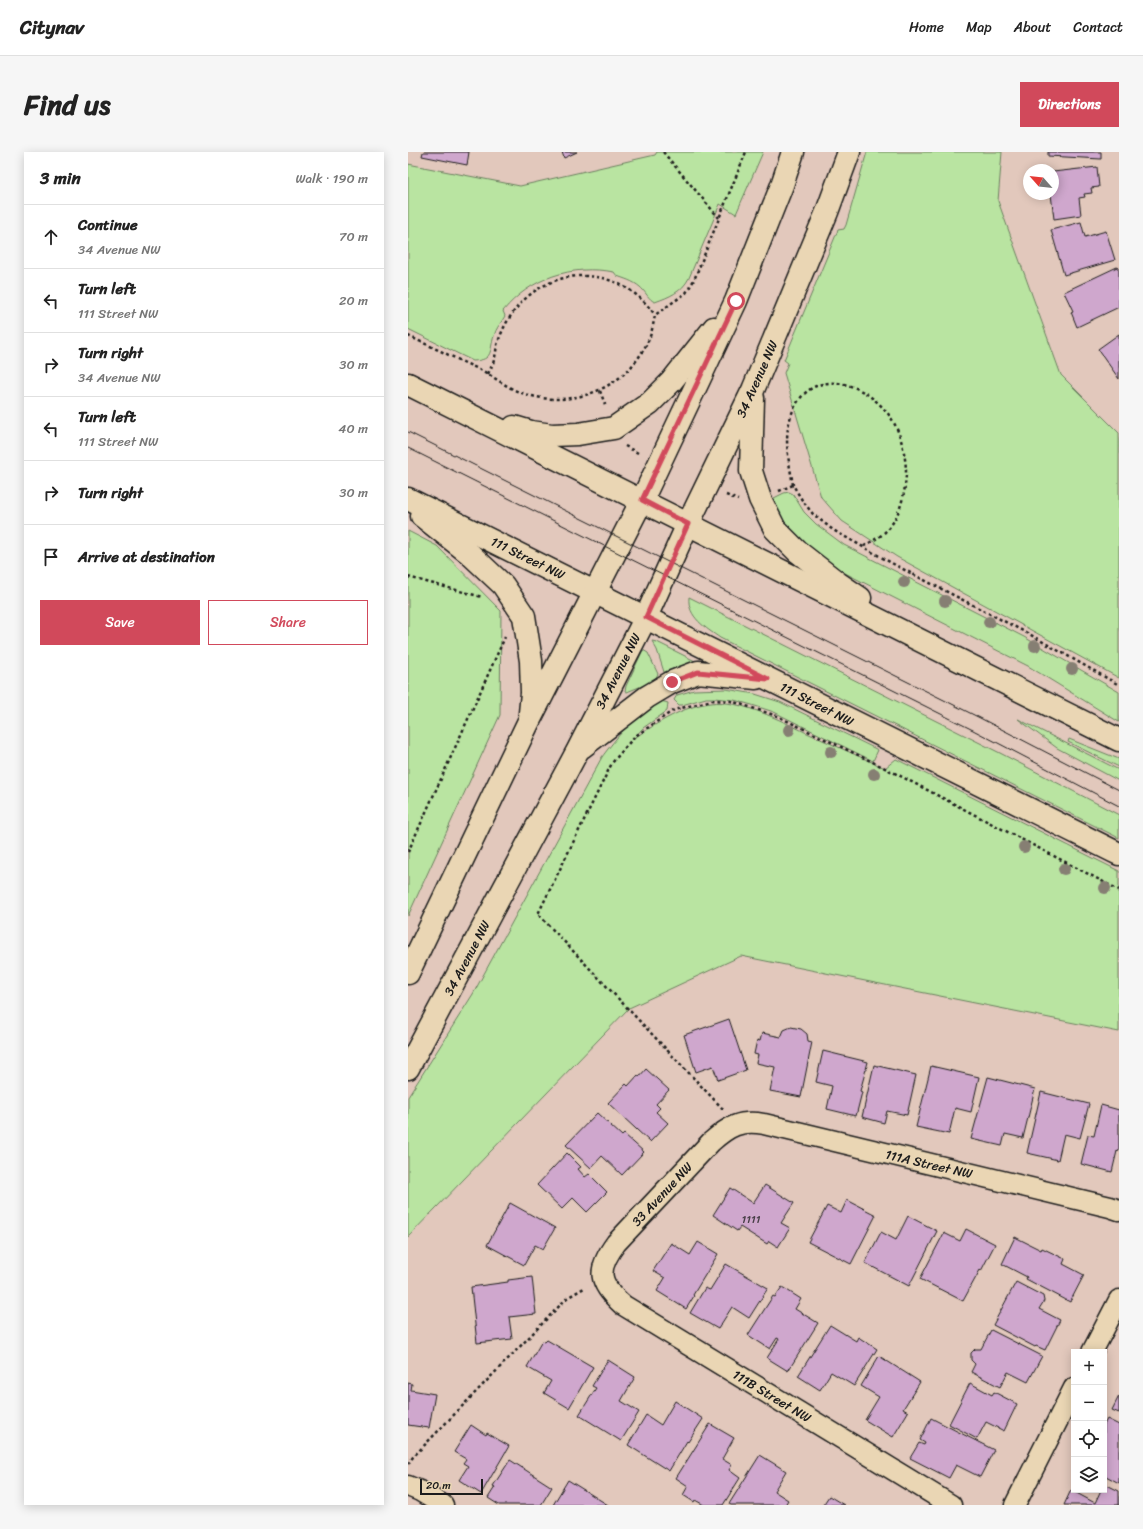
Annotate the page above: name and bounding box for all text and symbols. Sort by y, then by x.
text: Citynav [20,11,84,44]
text: Home [909,15,944,40]
text: Map [966,15,992,40]
text: About [1014,15,1051,40]
text: Contact [1073,15,1123,40]
text: Find us [24,80,111,129]
button: Directions [1020,82,1119,127]
text: 3 min [40,163,81,193]
north arrow [1023,164,1059,200]
text: Walk · 190 m [295,167,368,190]
text: Continue [78,212,138,238]
text: 70 m [339,225,368,248]
icon: ahead [40,226,62,248]
text: 34 Avenue NW [78,238,161,261]
text: Turn left [78,276,136,302]
text: 20 m [339,289,368,312]
icon: left [40,290,62,312]
route start [727,292,745,310]
text: 111 Street NW [78,302,158,325]
street label: 34 Avenue NW [730,336,785,421]
text: Turn right [78,340,143,366]
text: 30 m [339,353,368,376]
icon: right [40,354,62,376]
text: 34 Avenue NW [78,366,161,389]
text: Turn left [78,404,136,430]
text: 40 m [338,417,368,440]
icon: left [40,418,62,440]
text: 111 Street NW [78,430,158,453]
text: Turn right [78,480,143,506]
text: 30 m [339,481,368,504]
icon: right [40,482,62,504]
street label: 111 Street NW [487,530,570,586]
text: Arrive at destination [78,544,215,570]
icon: arrive [40,546,62,568]
button: Save [40,600,200,645]
button: Share [208,600,368,645]
street label: 34 Avenue NW [589,628,647,713]
route end [663,673,681,691]
street label: 111 Street NW [776,675,859,733]
street label: 34 Avenue NW [437,915,497,1000]
street label: 111A Street NW [883,1143,976,1185]
street label: 33 Avenue NW [626,1156,699,1232]
house number: 1111 [742,1210,761,1229]
map controls [1071,1349,1107,1493]
button: + [1071,1349,1107,1385]
street label: 111B Street NW [728,1363,817,1429]
button: − [1071,1385,1107,1421]
button: locate [1071,1421,1107,1457]
button: layers [1071,1457,1107,1493]
text: 20 m [426,1476,451,1495]
scale bar [420,1477,483,1496]

